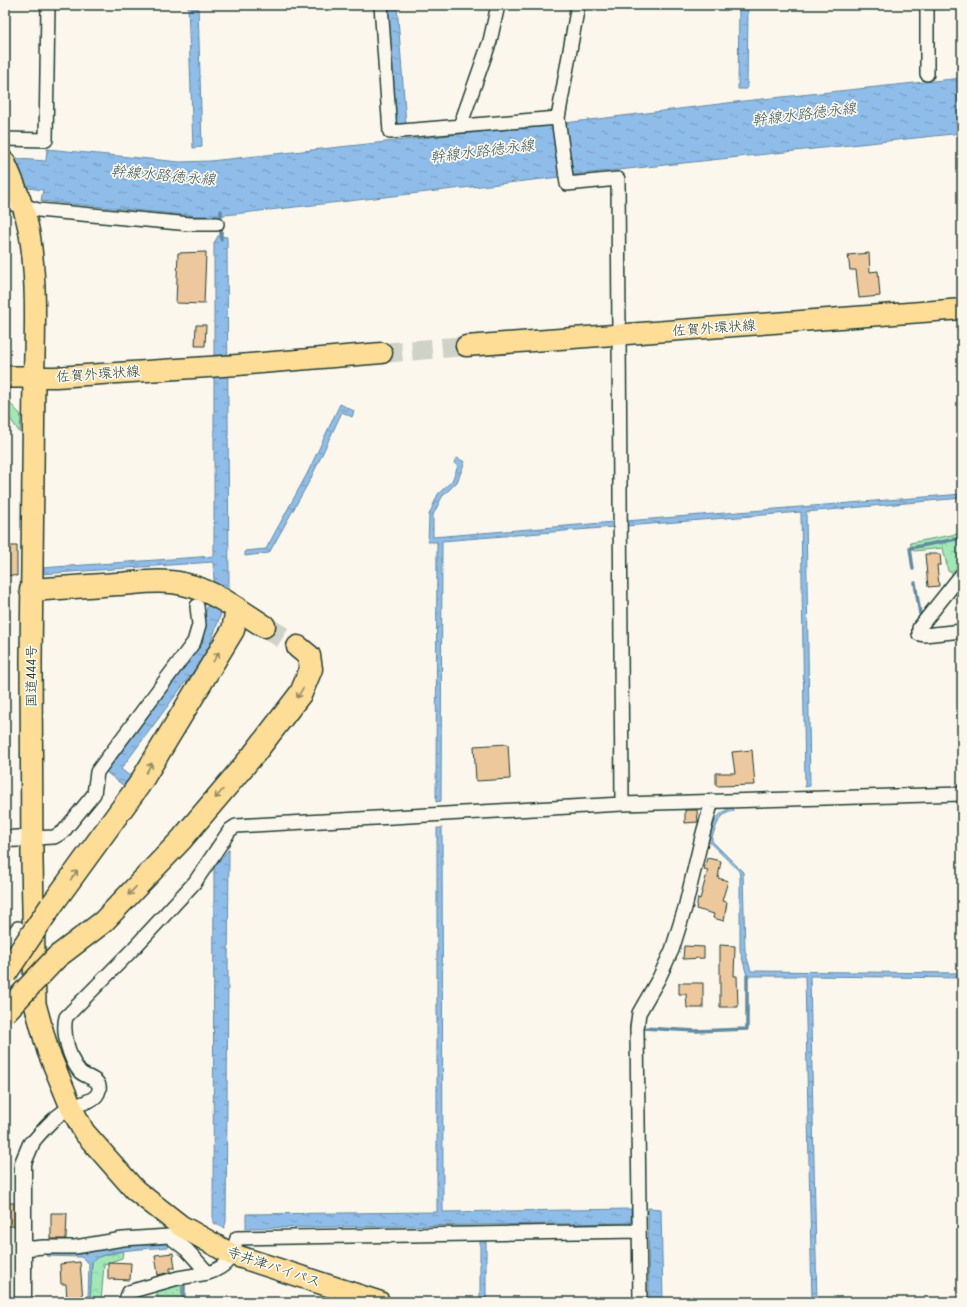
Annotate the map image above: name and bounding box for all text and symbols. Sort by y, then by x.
water label: 幹線水路徳永線 [751,99,858,129]
water label: 幹線水路徳永線 [429,136,536,166]
water label: 幹線水路徳永線 [110,161,217,189]
street label: 佐賀外環状線 [672,317,756,339]
street label: 佐賀外環状線 [56,363,140,385]
street label: 国道444号 [23,645,40,707]
one-way arrow [213,651,221,663]
one-way arrow [296,687,304,699]
one-way arrow [145,762,153,774]
one-way arrow [215,789,224,800]
one-way arrow [70,869,78,880]
one-way arrow [127,886,137,896]
street label: 寺井津バイパス [225,1243,323,1291]

